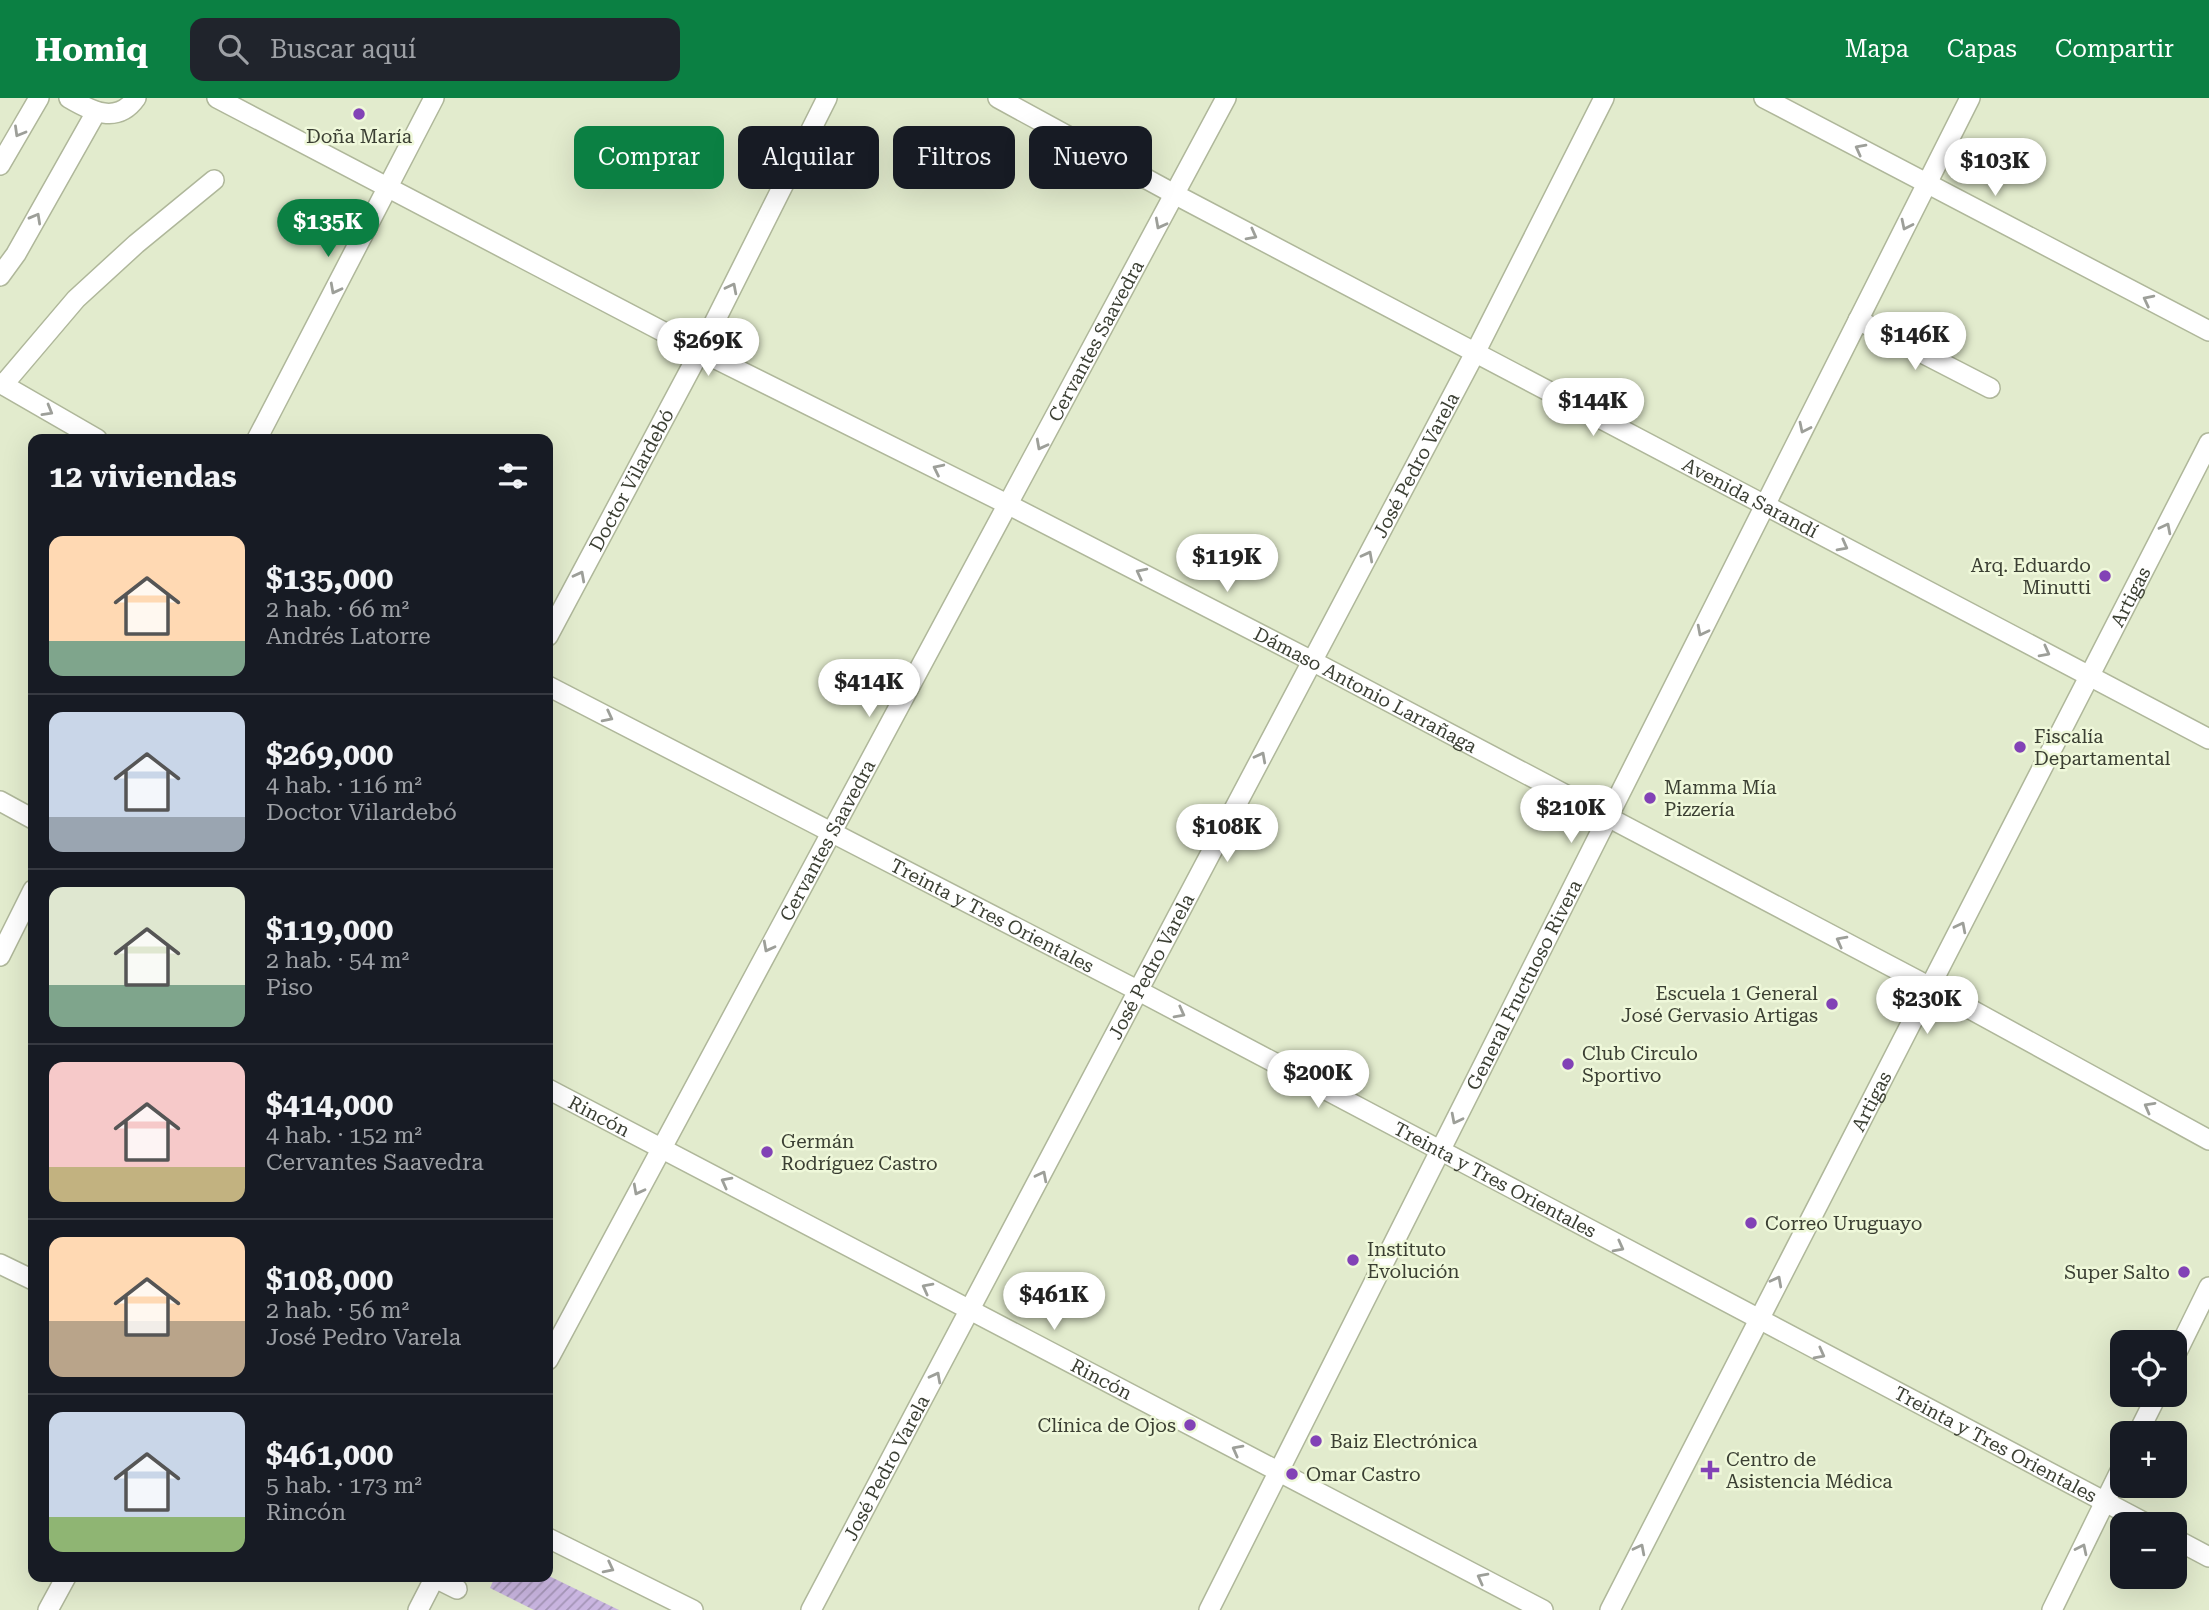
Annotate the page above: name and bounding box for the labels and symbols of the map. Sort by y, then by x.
marker: Doña María [351,106,367,122]
one-way arrow [15,124,28,137]
place label: Doña María [306,125,413,148]
pin: $103K [1946,139,2044,198]
one-way arrow [1855,144,1867,158]
pin: $135K [279,200,377,259]
one-way arrow [28,213,41,226]
one-way arrow [1155,216,1169,229]
one-way arrow [1900,218,1914,230]
one-way arrow [1244,227,1257,241]
street label: Cervantes Saavedra [1043,256,1149,426]
one-way arrow [329,282,343,294]
one-way arrow [723,283,737,295]
one-way arrow [2143,295,2156,308]
pin: $146K [1866,313,1964,372]
pin: $269K [659,318,757,378]
pin: $144K [1544,378,1642,438]
street label: José Pedro Varela [1368,388,1464,542]
one-way arrow [41,403,54,416]
street label: Doctor Vilardebó [584,405,679,555]
one-way arrow [1799,421,1813,433]
one-way arrow [1036,438,1049,451]
street label: Avenida Sarandí [1678,453,1822,543]
one-way arrow [933,464,945,478]
one-way arrow [2157,523,2171,535]
pin: $119K [1178,534,1276,594]
one-way arrow [1836,538,1848,552]
one-way arrow [1359,551,1373,563]
place label: Arq. Eduardo Minutti [1971,554,2091,599]
street label: Artigas [2106,563,2155,631]
one-way arrow [1136,567,1148,581]
marker: Arq. Eduardo Minutti [2097,568,2113,584]
one-way arrow [572,571,585,583]
street label: Dámaso Antonio Larrañaga [1250,622,1481,758]
one-way arrow [1696,624,1710,636]
one-way arrow [2038,644,2050,657]
pin: $414K [820,660,918,719]
one-way arrow [601,709,614,722]
place label: Fiscalía Departamental [2034,725,2170,770]
marker: Fiscalía Departamental [2012,739,2028,755]
one-way arrow [1253,752,1267,764]
street label: Cervantes Saavedra [775,755,881,925]
place label: Mamma Mía Pizzería [1664,776,1777,821]
pin: $210K [1522,786,1620,845]
marker: Mamma Mía Pizzería [1642,790,1658,806]
pin: $108K [1178,804,1276,864]
street label: Treinta y Tres Orientales [886,854,1098,978]
street label: General Fructuoso Rivera [1462,875,1587,1094]
street label: José Pedro Varela [1104,889,1200,1043]
one-way arrow [1953,922,1967,934]
one-way arrow [1836,935,1848,949]
one-way arrow [763,939,776,952]
pin: $230K [1878,976,1976,1036]
place label: Escuela 1 General José Gervasio Artigas [1621,982,1818,1027]
marker: Escuela 1 General José Gervasio Artigas [1824,996,1840,1012]
one-way arrow [1173,1005,1185,1018]
place label: Club Circulo Sportivo [1582,1042,1698,1087]
pin: $200K [1269,1051,1367,1110]
marker: Club Circulo Sportivo [1560,1056,1576,1072]
street label: Artigas [1847,1067,1897,1135]
street label: Rincón [565,1091,634,1142]
one-way arrow [2144,1102,2156,1115]
one-way arrow [1451,1112,1465,1124]
street label: Treinta y Tres Orientales [1390,1117,1600,1243]
place label: Germán Rodríguez Castro [781,1130,938,1175]
marker: Germán Rodríguez Castro [759,1144,775,1160]
one-way arrow [1033,1170,1047,1183]
one-way arrow [721,1177,733,1190]
one-way arrow [632,1183,646,1195]
place label: Correo Uruguayo [1765,1212,1922,1235]
marker: Correo Uruguayo [1743,1215,1759,1231]
place label: Instituto Evolución [1367,1238,1460,1283]
one-way arrow [1612,1239,1624,1252]
marker: Instituto Evolución [1345,1252,1361,1268]
place label: Super Salto [2064,1261,2170,1284]
marker: Super Salto [2176,1264,2192,1280]
pin: $461K [1005,1272,1103,1332]
one-way arrow [1768,1276,1782,1288]
one-way arrow [922,1282,934,1296]
one-way arrow [1813,1345,1825,1359]
street label: Rincón [1067,1354,1136,1405]
one-way arrow [928,1372,941,1384]
street label: Treinta y Tres Orientales [1890,1381,2101,1507]
street label: José Pedro Varela [839,1391,935,1545]
place label: Clínica de Ojos [1038,1414,1176,1437]
marker: Clínica de Ojos [1182,1417,1198,1433]
place label: Baiz Electrónica [1330,1430,1478,1453]
marker: Baiz Electrónica [1308,1433,1324,1449]
one-way arrow [1232,1445,1244,1458]
place label: Centro de Asistencia Médica [1726,1448,1893,1493]
marker: Centro de Asistencia Médica [1700,1460,1720,1480]
place label: Omar Castro [1306,1463,1421,1486]
marker: Omar Castro [1284,1466,1300,1482]
one-way arrow [1632,1544,1646,1556]
one-way arrow [2074,1544,2088,1556]
one-way arrow [602,1560,614,1574]
one-way arrow [1477,1573,1489,1587]

